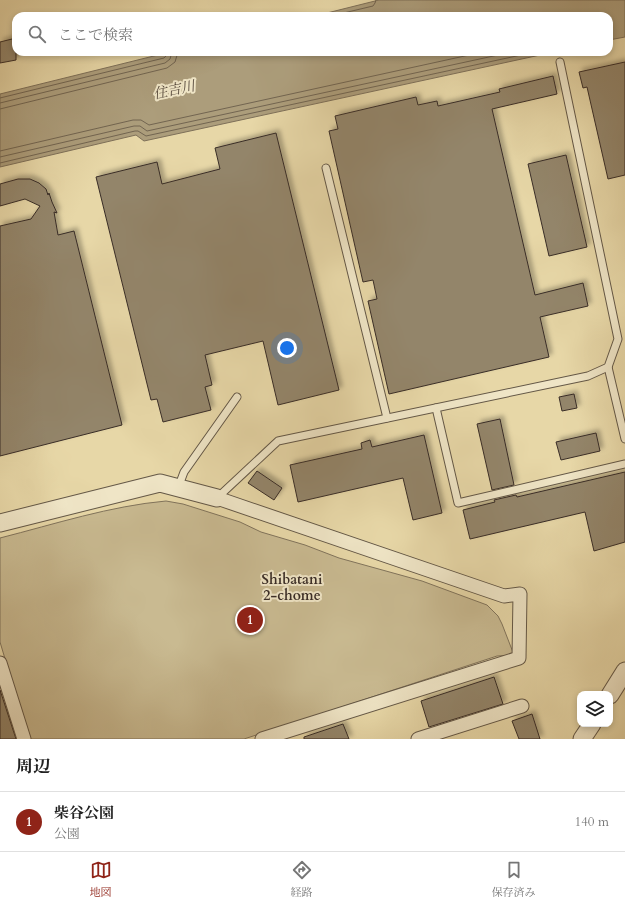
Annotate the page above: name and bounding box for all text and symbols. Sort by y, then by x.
search box [12,12,613,56]
icon: search [26,23,48,45]
text: ここで検索 [58,25,133,45]
water label: 住吉川 [151,76,198,104]
your location [277,338,297,358]
district label: Shibatani 2-chome [262,570,323,605]
pin: 1 [237,605,263,635]
map controls [577,691,613,727]
button: layers [577,691,613,727]
text: 周辺 [16,755,50,778]
text: 柴谷公園 [54,803,114,823]
text: 1 [26,813,32,831]
text: 140 m [575,813,609,831]
text: 公園 [54,825,80,843]
tab: 地図 [90,859,112,900]
tab: 経路 [291,859,313,900]
tab: 保存済み [492,859,536,900]

